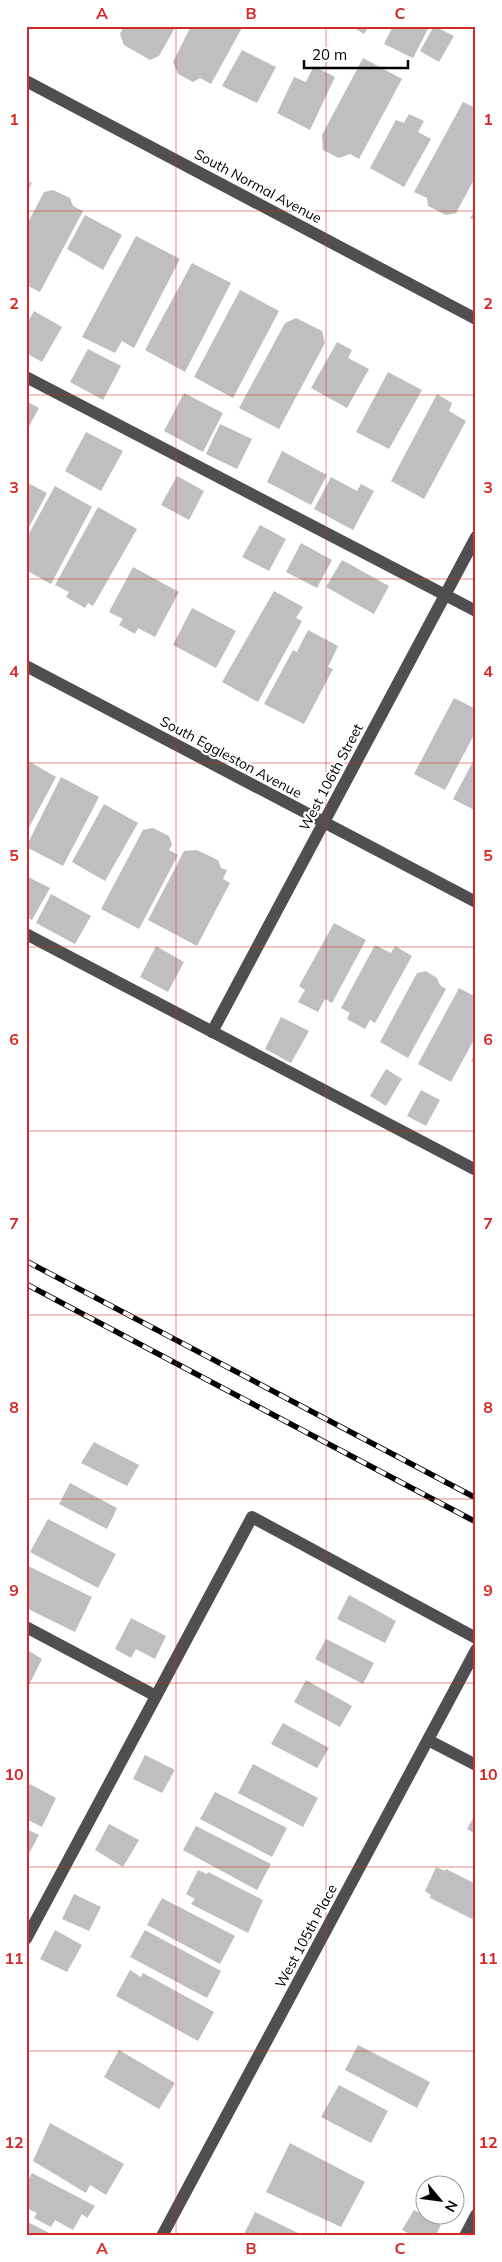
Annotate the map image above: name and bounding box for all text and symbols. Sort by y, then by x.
text: A [96,3,108,23]
text: B [245,3,257,23]
text: C [395,3,406,23]
scale bar [304,38,408,70]
text: 20 m [312,45,347,64]
text: 1 [9,109,19,129]
text: 1 [483,109,493,129]
street label: South Normal Avenue [191,145,325,227]
text: 2 [9,293,19,313]
text: 2 [483,293,493,313]
text: 3 [9,477,19,497]
text: 3 [483,477,493,497]
text: 4 [9,661,19,681]
text: 4 [483,661,493,681]
street label: South Eggleston Avenue [157,712,305,802]
street label: West 106th Street [295,720,367,834]
text: 5 [9,845,19,865]
text: 5 [483,845,493,865]
text: 6 [9,1029,19,1049]
text: 6 [483,1029,493,1049]
text: 7 [9,1213,19,1233]
text: 7 [483,1213,493,1233]
text: 8 [9,1397,19,1417]
text: 8 [483,1397,493,1417]
text: 9 [9,1580,19,1600]
text: 9 [483,1580,493,1600]
text: 10 [4,1764,24,1784]
text: 10 [478,1764,498,1784]
street label: West 105th Place [271,1881,341,1991]
text: 11 [4,1948,24,1968]
text: 11 [478,1948,498,1968]
text: 12 [4,2132,24,2152]
text: 12 [478,2132,498,2152]
north arrow [414,2174,464,2224]
text: N [441,2197,462,2215]
text: A [96,2238,108,2258]
text: B [245,2238,257,2258]
text: C [395,2238,406,2258]

